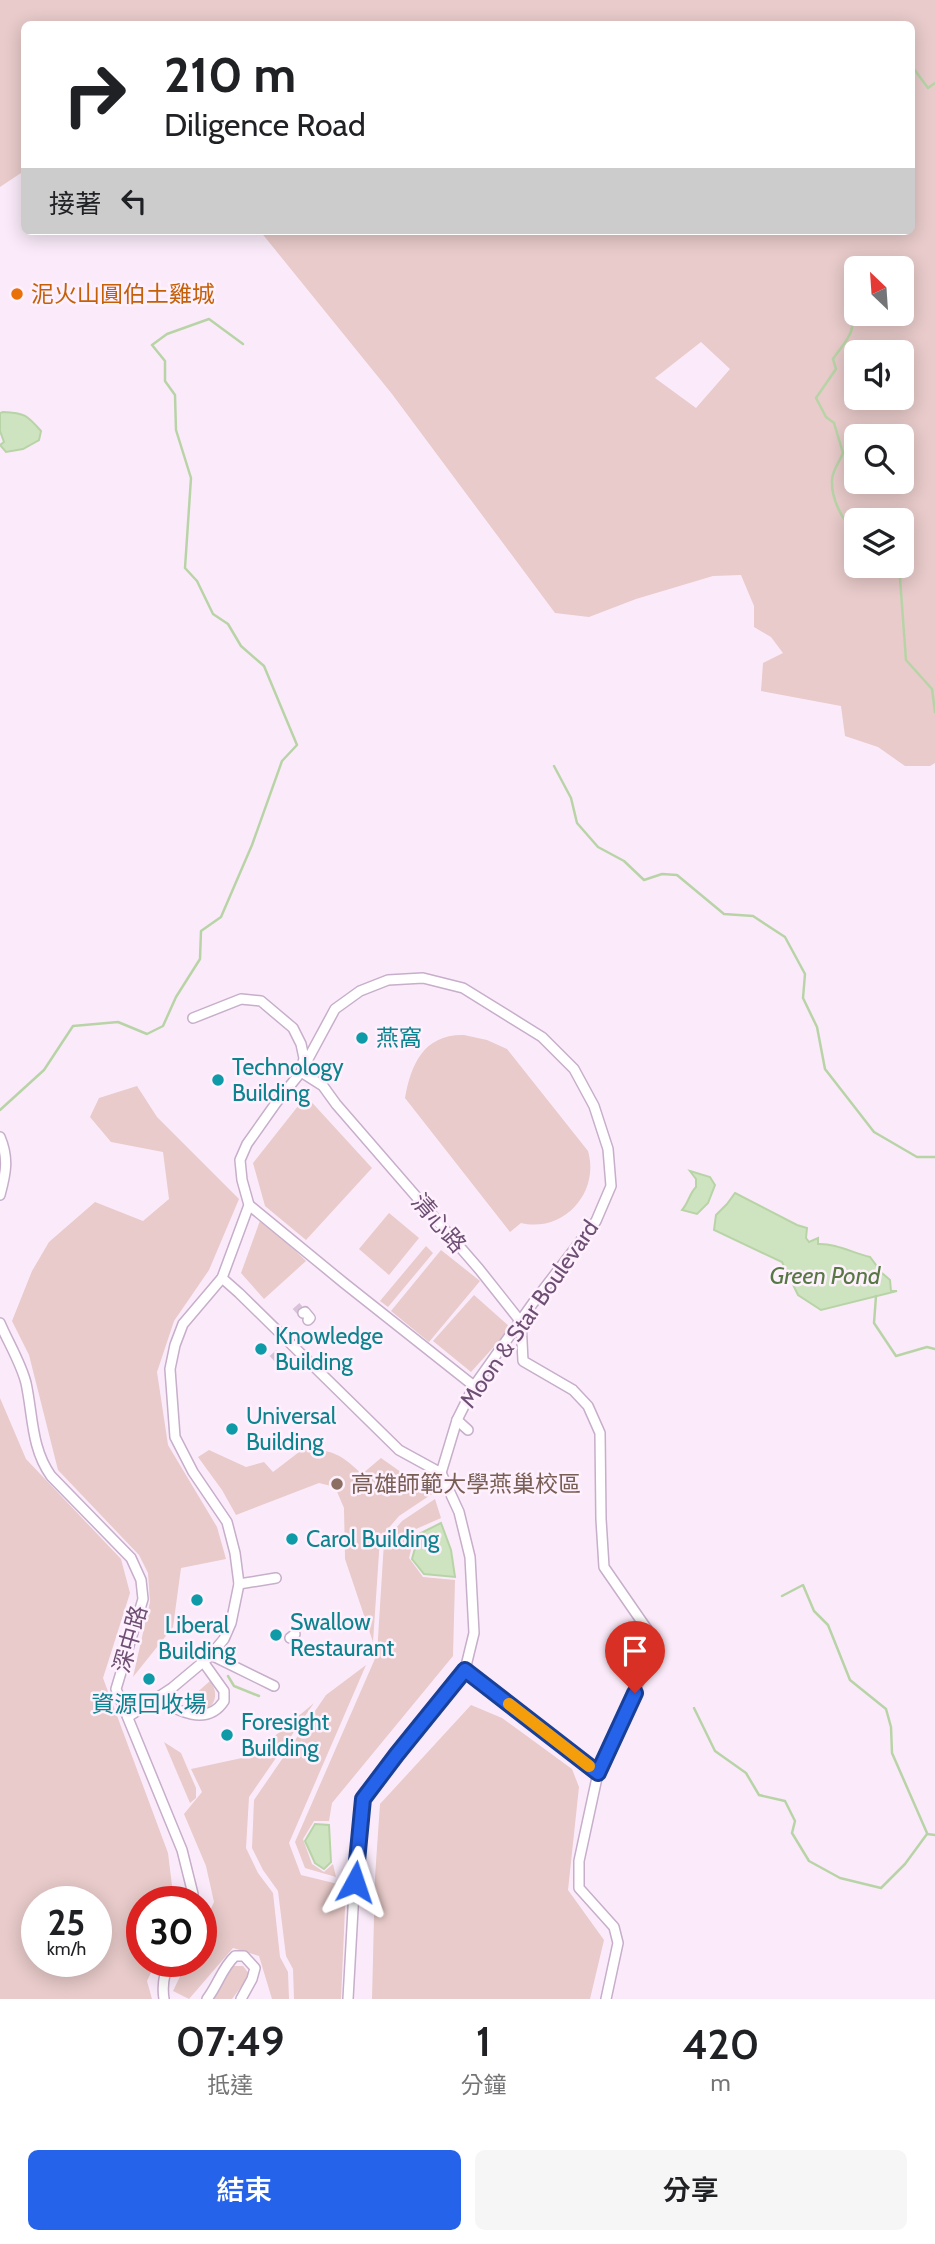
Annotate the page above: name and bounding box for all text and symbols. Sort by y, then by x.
text: 210 m [164,45,296,104]
icon: right [49,49,140,140]
text: Diligence Road [164,105,366,144]
icon: left [115,182,153,220]
text: 接著 [49,188,101,220]
north arrow [844,256,914,326]
map controls [844,256,914,578]
place label: 泥火山圓伯土雞城 [31,280,215,308]
marker: 泥火山圓伯土雞城 [9,286,25,302]
button: sound [844,340,914,410]
button: search [844,424,914,494]
button: layers [844,508,914,578]
place label: 燕窩 [376,1024,422,1052]
marker: 燕窩 [354,1030,370,1046]
place label: Technology Building [232,1053,344,1107]
marker: Technology Building [210,1072,226,1088]
street label: 清心路 [406,1188,472,1258]
street label: Moon & Star Boulevard [454,1215,604,1413]
water label: Green Pond [769,1261,881,1290]
place label: Knowledge Building [275,1322,383,1376]
marker: Knowledge Building [253,1341,269,1357]
place label: Universal Building [246,1402,337,1456]
marker: Universal Building [224,1421,240,1437]
place label: 高雄師範大學燕巢校區 [351,1470,581,1498]
marker: 高雄師範大學燕巢校區 [329,1476,345,1492]
place label: Carol Building [306,1525,440,1553]
marker: Carol Building [284,1531,300,1547]
marker: Liberal Building [189,1592,205,1608]
street label: 深中路 [107,1602,153,1676]
place label: Swallow Restaurant [290,1608,394,1662]
place label: Liberal Building [158,1611,236,1665]
pin [605,1621,665,1693]
marker: Swallow Restaurant [268,1627,284,1643]
icon: arrive [616,1632,654,1670]
marker: 資源回收場 [141,1671,157,1687]
place label: 資源回收場 [92,1690,207,1718]
place label: Foresight Building [241,1708,330,1762]
marker: Foresight Building [219,1727,235,1743]
position arrow [318,1845,392,1919]
speed limit sign: 30 [126,1886,217,1977]
text: 25 [48,1901,85,1944]
text: km/h [47,1938,86,1960]
text: 07:49 [176,2015,285,2067]
text: 1 [476,2015,491,2067]
text: 420 [682,2018,759,2070]
text: m [711,2069,731,2097]
text: 抵達 [207,2071,253,2099]
text: 分鐘 [460,2071,506,2099]
button: 結束 [28,2150,461,2230]
button: 分享 [475,2150,907,2230]

